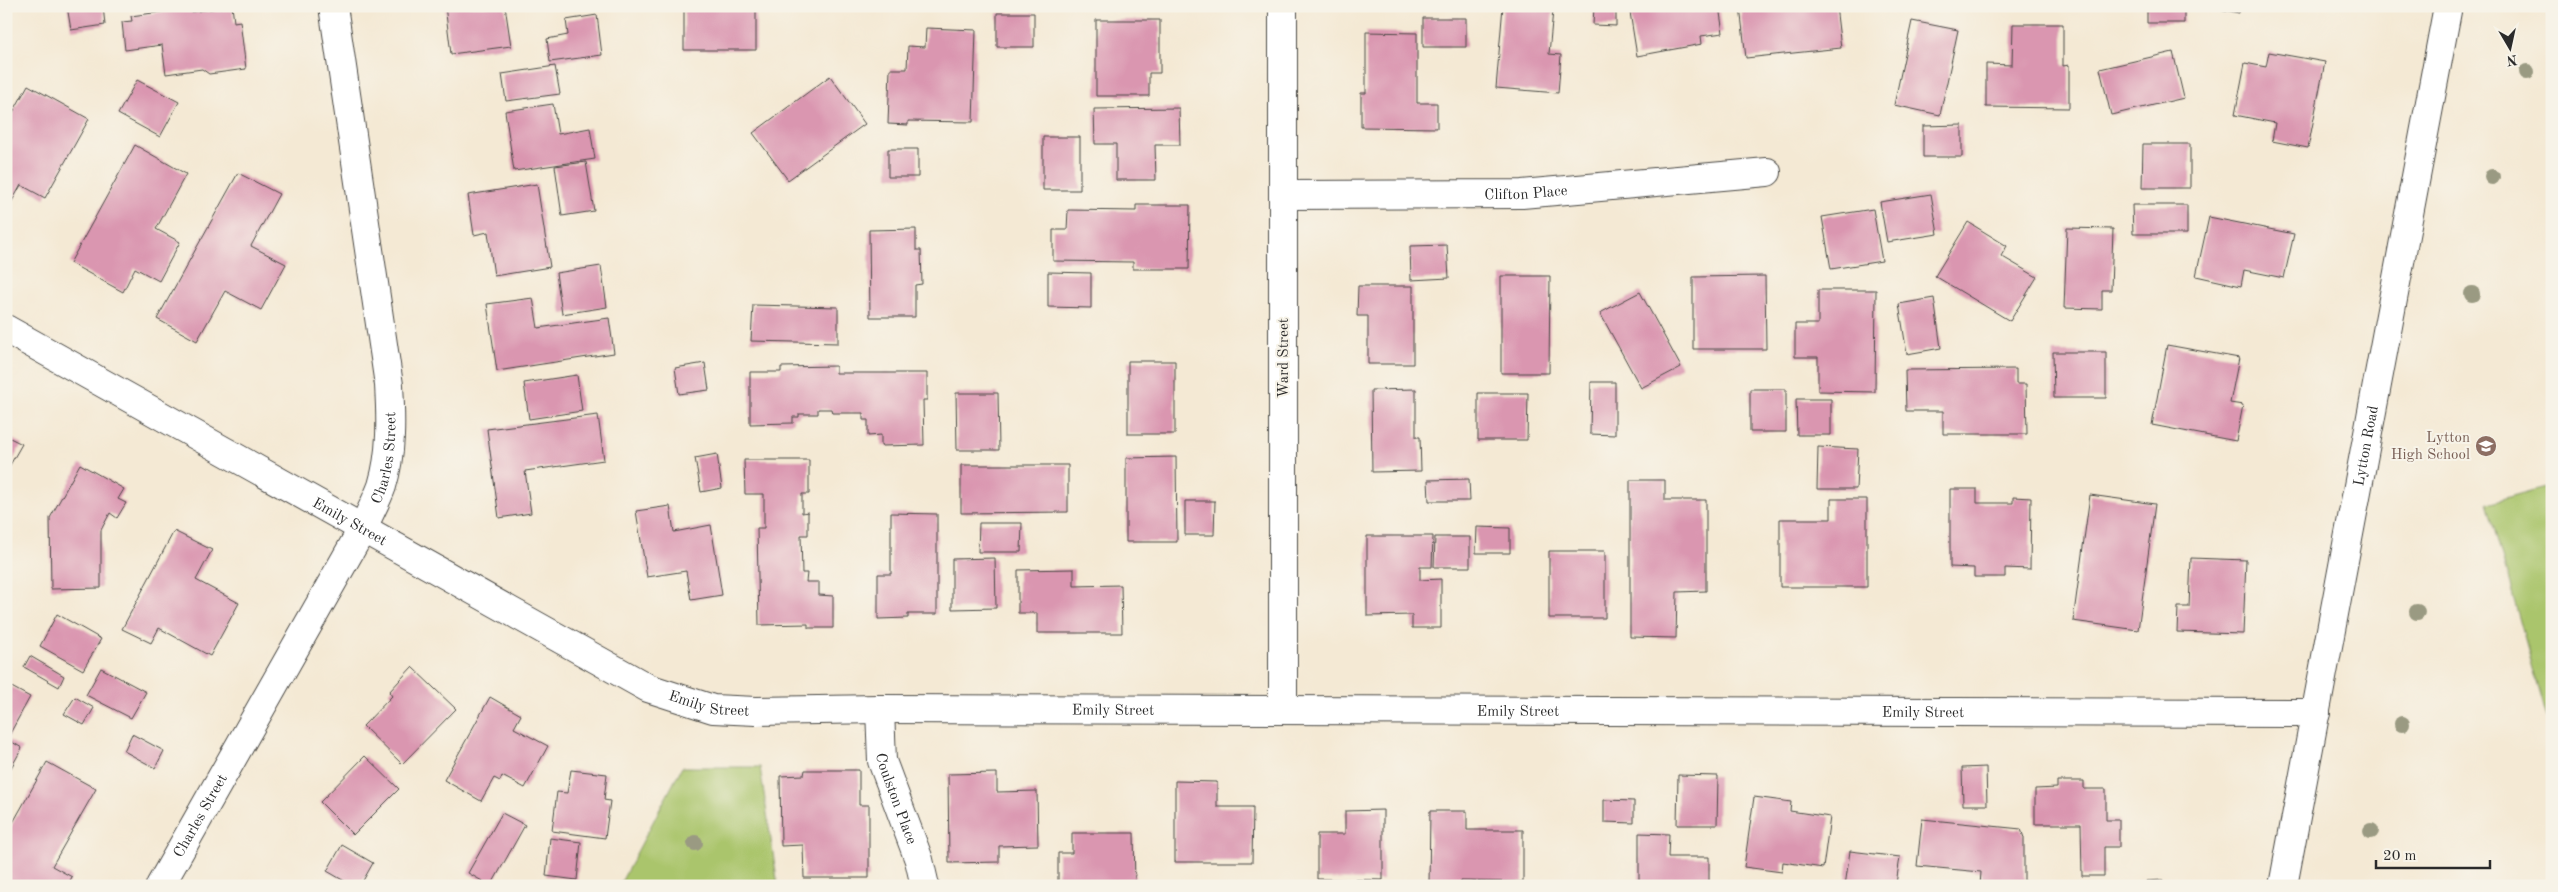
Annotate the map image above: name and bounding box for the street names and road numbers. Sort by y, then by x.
street label: Clifton Place [1484,184,1568,203]
street label: Ward Street [1277,318,1292,398]
street label: Lytton Road [2352,404,2382,488]
street label: Charles Street [369,412,399,507]
street label: Emily Street [310,496,389,549]
street label: Emily Street [666,689,750,720]
street label: Emily Street [1072,704,1154,719]
street label: Emily Street [1477,705,1559,720]
street label: Emily Street [1882,706,1964,721]
street label: Coulston Place [873,753,918,847]
street label: Charles Street [172,772,231,861]

